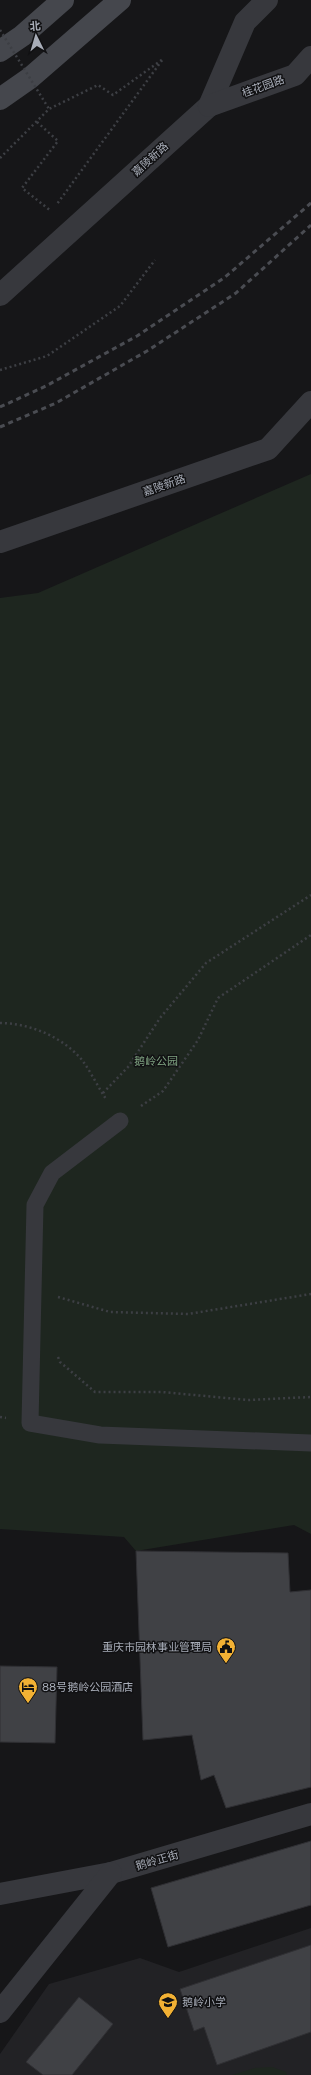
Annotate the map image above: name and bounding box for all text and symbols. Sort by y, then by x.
north arrow [16,16,56,56]
text: 北 [29,20,41,32]
street label: 桂花园路 [240,73,286,99]
street label: 嘉陵新路 [130,140,170,178]
street label: 嘉陵新路 [141,472,187,498]
park label: 鹅岭公园 [134,1055,178,1067]
public building icon: 重庆市园林事业管理局 [215,1636,237,1664]
place label: 重庆市园林事业管理局 [102,1641,212,1653]
hotel icon: 88号鹅岭公园酒店 [17,1676,39,1704]
place label: 88号鹅岭公园酒店 [42,1681,133,1693]
street label: 鹅岭正街 [134,1848,180,1872]
school or university icon: 鹅岭小学 [157,1991,179,2019]
place label: 鹅岭小学 [182,1996,226,2008]

